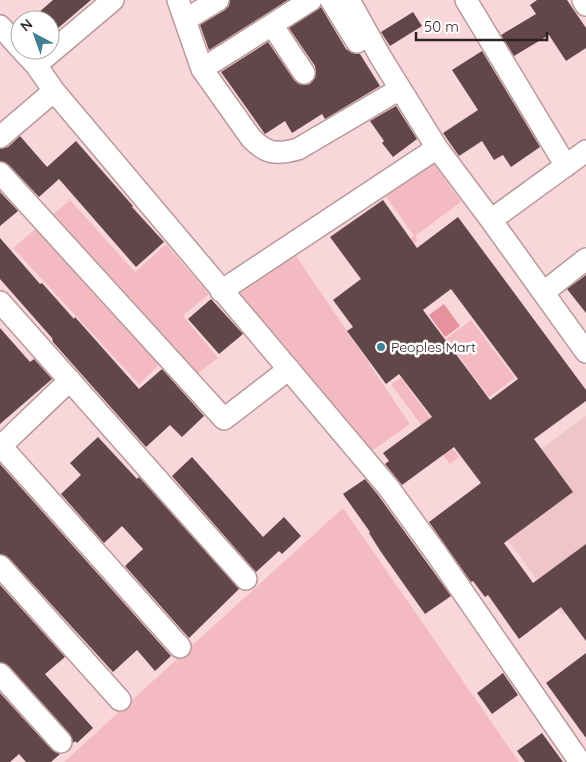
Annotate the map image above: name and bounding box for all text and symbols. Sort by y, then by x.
north arrow [10,10,60,60]
scale bar [416,10,547,42]
text: N [17,15,36,35]
text: 50 m [424,17,459,36]
place label: Peoples Mart [391,338,476,356]
marker: Peoples Mart [375,341,387,353]

